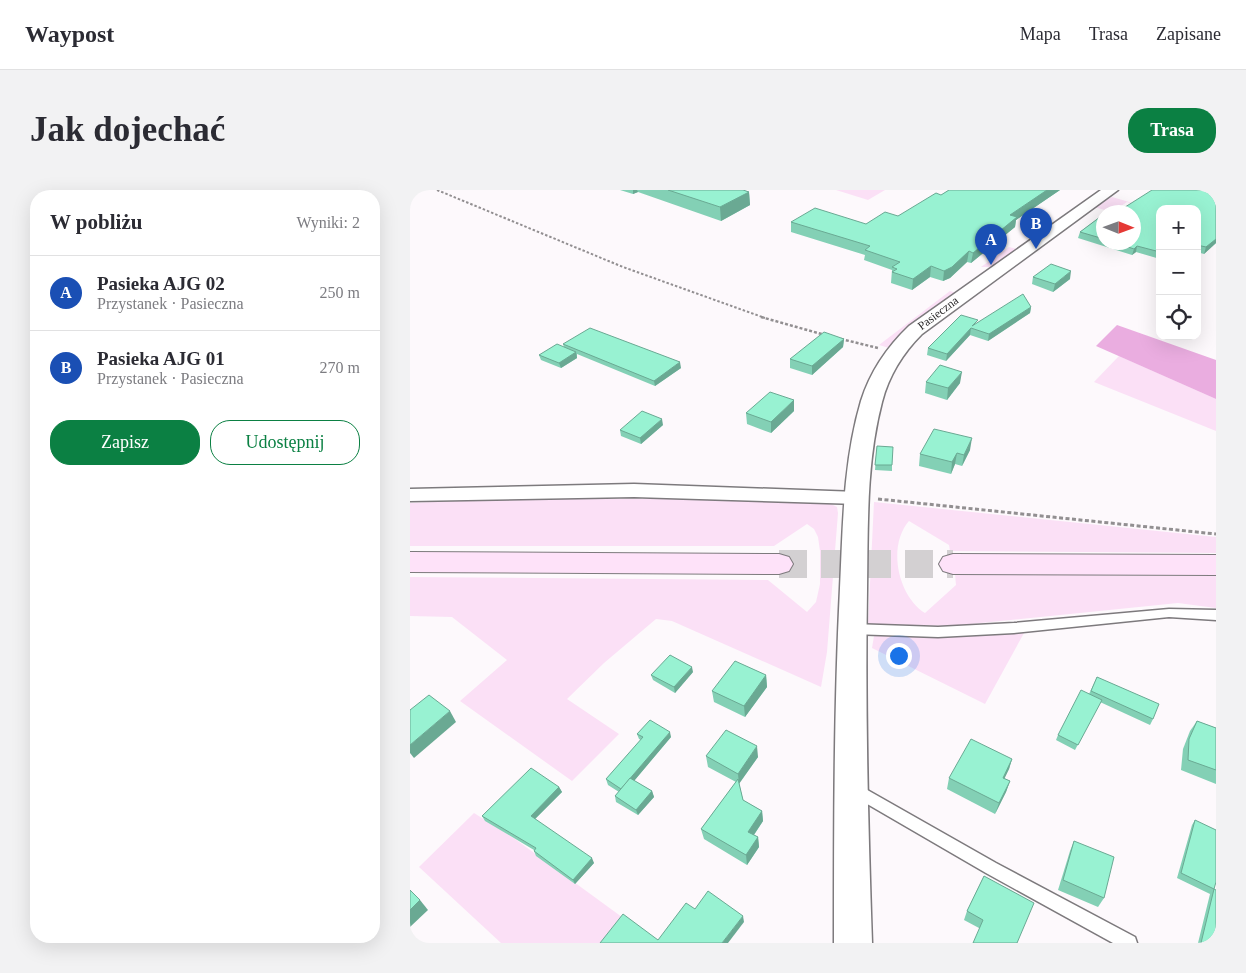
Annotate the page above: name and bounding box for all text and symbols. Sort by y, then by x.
text: Waypost [25,21,114,47]
text: Mapa [1020,24,1061,44]
text: Trasa [1089,24,1128,44]
text: Zapisane [1156,24,1221,44]
button: Trasa [1128,108,1216,153]
text: Jak dojechać [30,110,225,149]
north arrow [1096,205,1141,250]
map controls [1156,205,1201,340]
button: + [1156,205,1201,250]
pin: B [1020,208,1052,249]
text: W pobliżu [50,210,142,234]
text: Wyniki: 2 [297,214,360,231]
pin: A [975,224,1007,265]
button: − [1156,250,1201,295]
text: Pasieka AJG 02 [97,273,225,294]
text: A [60,284,72,301]
text: 250 m [320,284,360,301]
street label: Pasieczna [915,293,962,333]
text: Przystanek · Pasieczna [97,295,244,312]
button: locate [1156,295,1201,340]
text: Pasieka AJG 01 [97,348,225,369]
text: B [61,359,71,376]
text: 270 m [320,359,360,376]
text: Przystanek · Pasieczna [97,370,244,387]
button: Zapisz [50,420,200,465]
button: Udostępnij [210,420,360,465]
your location [886,643,912,669]

